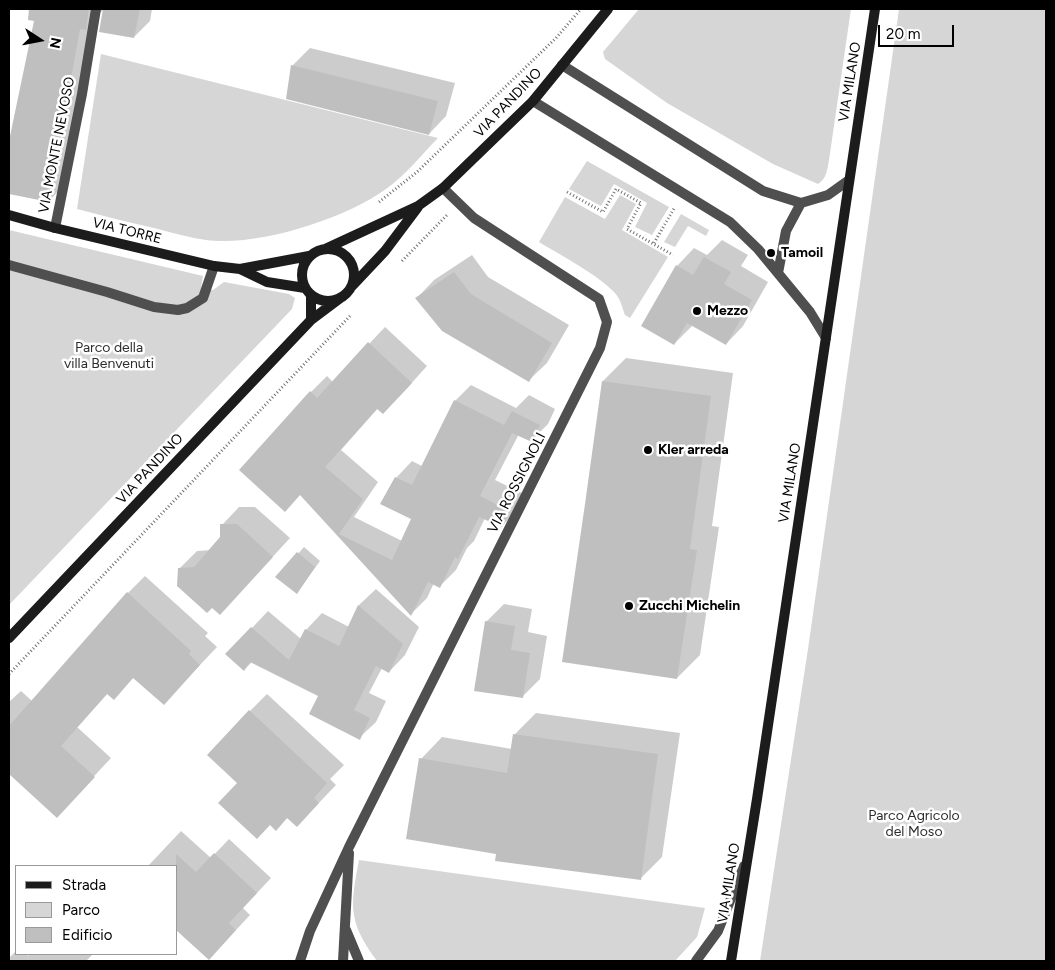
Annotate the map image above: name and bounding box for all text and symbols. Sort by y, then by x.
north arrow [15,15,65,65]
scale bar [880,15,956,47]
text: 20 m [886,25,920,43]
text: N [46,36,65,50]
street label: VIA MILANO [835,41,865,123]
street label: VIA PANDINO [471,65,545,141]
street label: VIA MONTE NEVOSO [36,75,78,215]
street label: VIA TORRE [91,214,163,248]
place label: Tamoil [781,245,823,261]
marker: Tamoil [765,247,777,259]
place label: Mezzo [707,303,748,319]
marker: Mezzo [691,305,703,317]
park label: Parco della villa Benvenuti [64,340,154,372]
street label: VIA PANDINO [113,430,187,508]
street label: VIA ROSSIGNOLI [484,430,550,536]
place label: Kler arreda [658,442,729,458]
street label: VIA MILANO [775,442,805,524]
marker: Kler arreda [642,444,654,456]
place label: Zucchi Michelin [639,598,740,614]
marker: Zucchi Michelin [623,600,635,612]
park label: Parco Agricolo del Moso [868,808,960,840]
street label: VIA MILANO [714,842,744,924]
legend [15,865,178,955]
text: Strada [62,876,106,894]
text: Parco [62,901,100,919]
text: Edificio [62,926,112,944]

